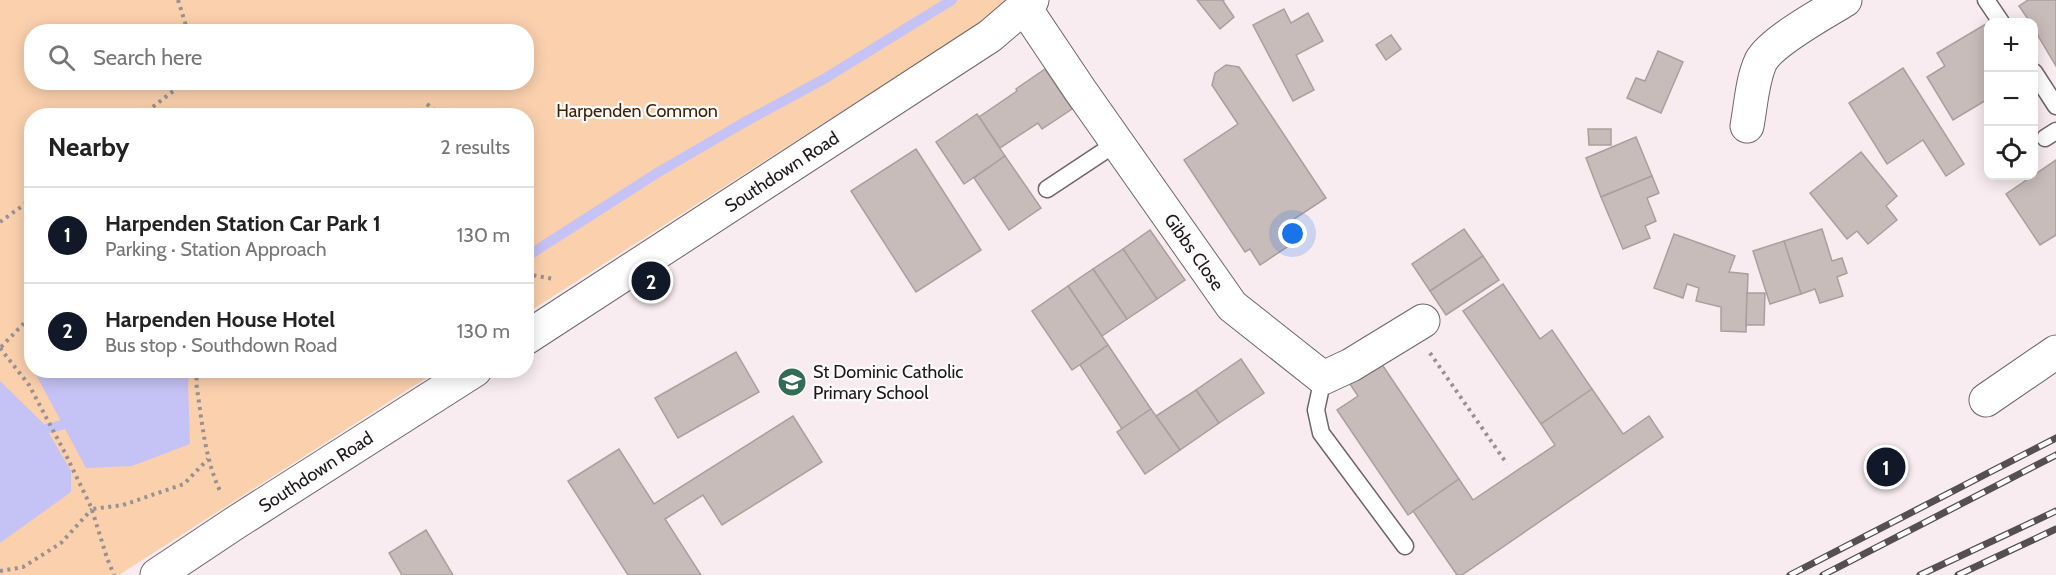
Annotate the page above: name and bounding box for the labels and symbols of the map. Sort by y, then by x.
park label: Harpenden Common [556,100,718,122]
street label: Southdown Road [721,127,843,217]
street label: Gibbs Close [1159,209,1229,295]
your location [1278,219,1307,248]
pin: 2 [632,258,670,304]
place label: St Dominic Catholic Primary School [813,361,963,404]
school or university icon: St Dominic Catholic Primary School [776,366,808,398]
street label: Southdown Road [255,427,377,517]
pin: 1 [1866,444,1906,490]

